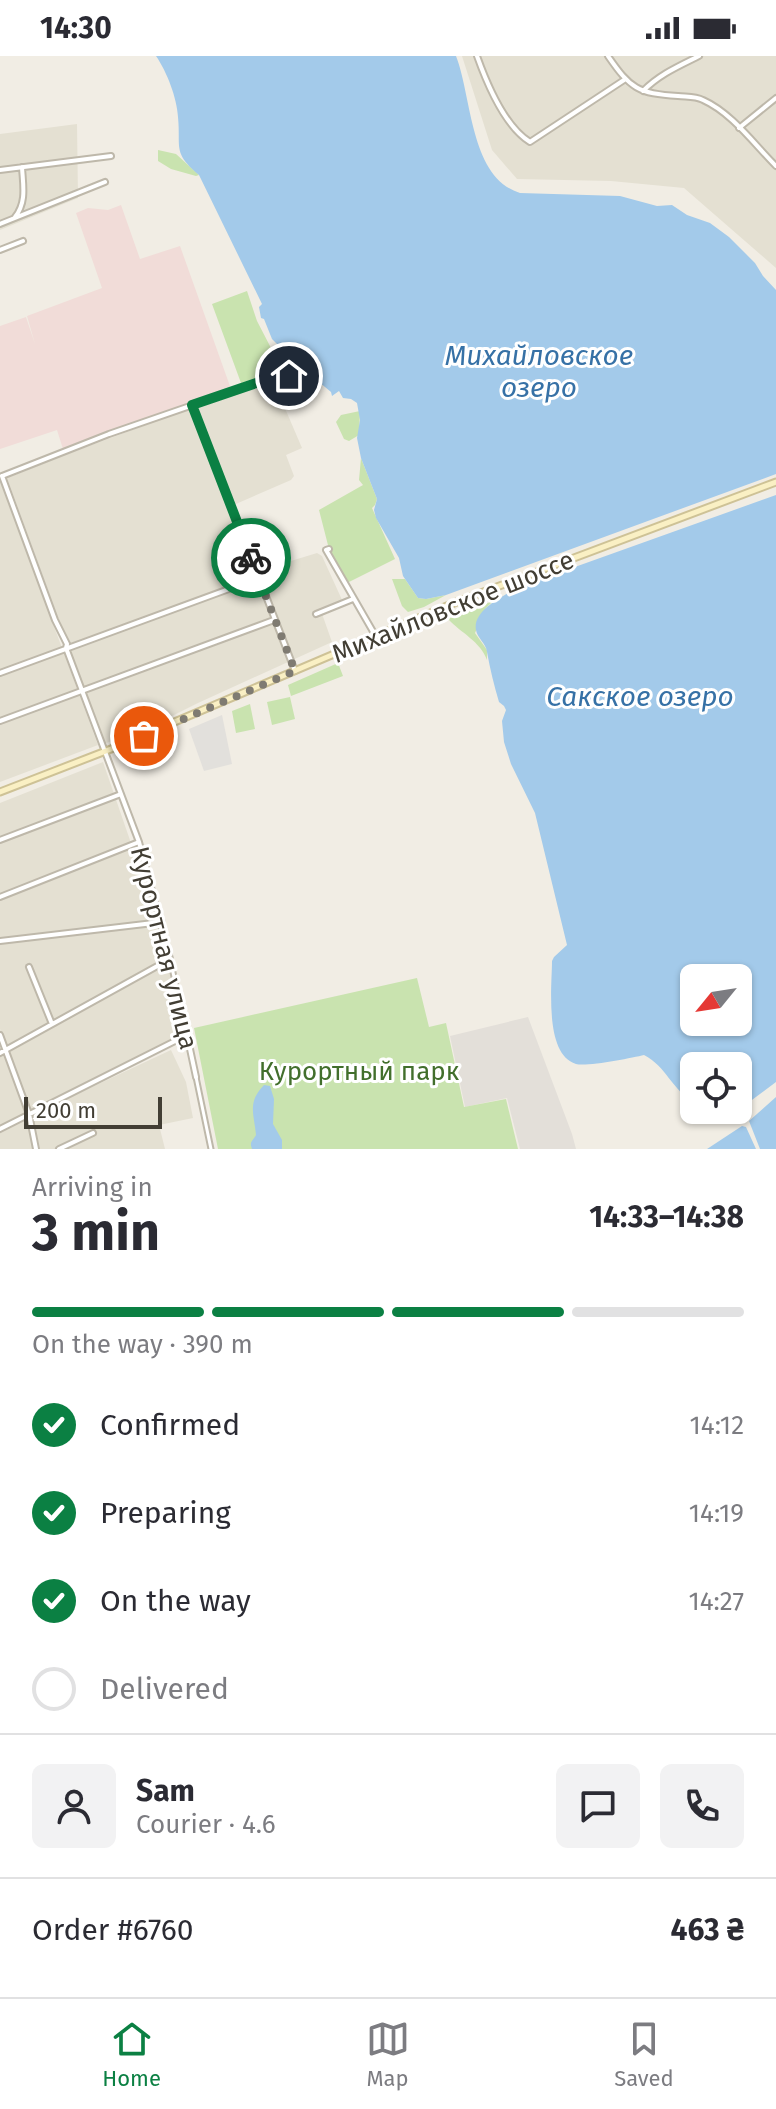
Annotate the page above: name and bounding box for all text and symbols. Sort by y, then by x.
text: 14:30 [40,10,112,46]
water label: Михайловское озеро [445,339,633,404]
pin [255,342,323,410]
icon: home [267,354,311,398]
courier [211,518,291,598]
icon: bike [229,536,273,580]
street label: Михайловское шоссе [327,544,579,670]
water label: Сакское озеро [546,680,734,713]
pin [110,702,178,770]
icon: bag [122,714,166,758]
street label: Курортная улица [124,843,204,1053]
north arrow [680,964,752,1036]
map controls [680,964,752,1124]
button: locate [680,1052,752,1124]
park label: Курортный парк [259,1056,460,1087]
scale bar [24,1093,162,1129]
text: 200 m [36,1097,96,1124]
text: Arriving in [32,1172,153,1203]
text: 14:33–14:38 [589,1199,744,1235]
text: 3 min [32,1201,160,1264]
text: On the way · 390 m [32,1329,253,1360]
icon: check [32,1403,76,1447]
text: Confirmed [100,1407,240,1443]
text: 14:12 [690,1410,744,1441]
icon: check [32,1491,76,1535]
text: Preparing [100,1495,231,1531]
text: 14:19 [689,1498,744,1529]
icon: check [32,1579,76,1623]
text: On the way [100,1583,251,1619]
text: 14:27 [689,1586,744,1617]
text: Delivered [100,1671,229,1707]
button: person [32,1764,116,1848]
button: chat [556,1764,640,1848]
button: phone [660,1764,744,1848]
text: Sam [136,1773,195,1809]
text: Courier · 4.6 [136,1809,276,1840]
text: Order #6760 [32,1912,193,1948]
text: 463 ₴ [670,1912,744,1948]
tab: Home [102,2017,161,2092]
tab: Map [366,2017,410,2092]
tab: Saved [614,2017,674,2092]

